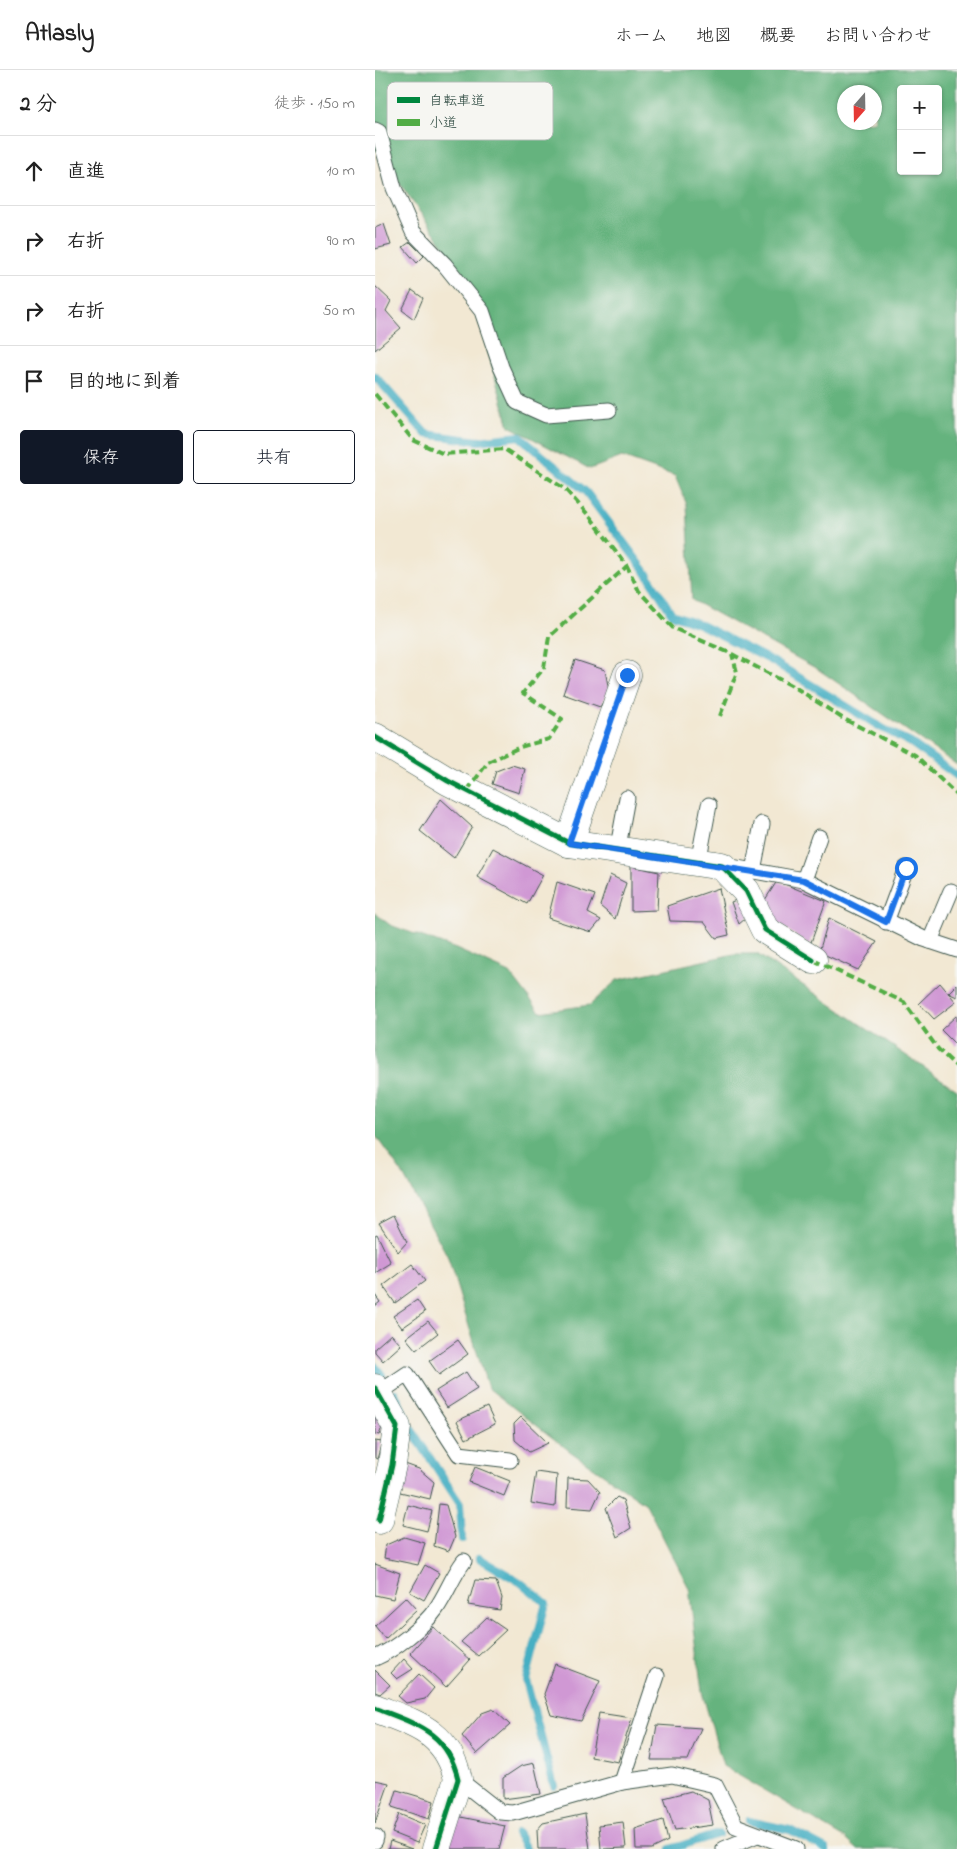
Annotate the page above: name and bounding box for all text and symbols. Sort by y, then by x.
text: Atlasly [25,17,94,52]
text: ホーム [615,24,668,50]
text: 地図 [696,24,732,50]
text: 概要 [760,24,796,50]
text: お問い合わせ [824,24,932,50]
legend [387,82,553,140]
north arrow [837,85,882,130]
map controls [897,85,942,175]
button: + [897,85,942,130]
text: 2 分 [20,90,57,120]
text: 自転車道 [429,91,485,112]
text: 徒歩 · 150 m [274,92,355,116]
text: 小道 [429,113,457,134]
button: − [897,130,942,175]
icon: ahead [20,157,48,185]
text: 直進 [67,159,105,186]
text: 10 m [327,159,355,183]
icon: right [20,227,48,255]
text: 右折 [67,229,105,256]
text: 90 m [327,229,355,253]
icon: right [20,297,48,325]
text: 右折 [67,299,105,326]
text: 50 m [323,299,355,323]
icon: arrive [20,367,48,395]
text: 目的地に到着 [67,369,181,396]
button: 保存 [20,430,183,484]
button: 共有 [193,430,355,484]
route end [616,664,639,687]
route start [895,857,918,880]

